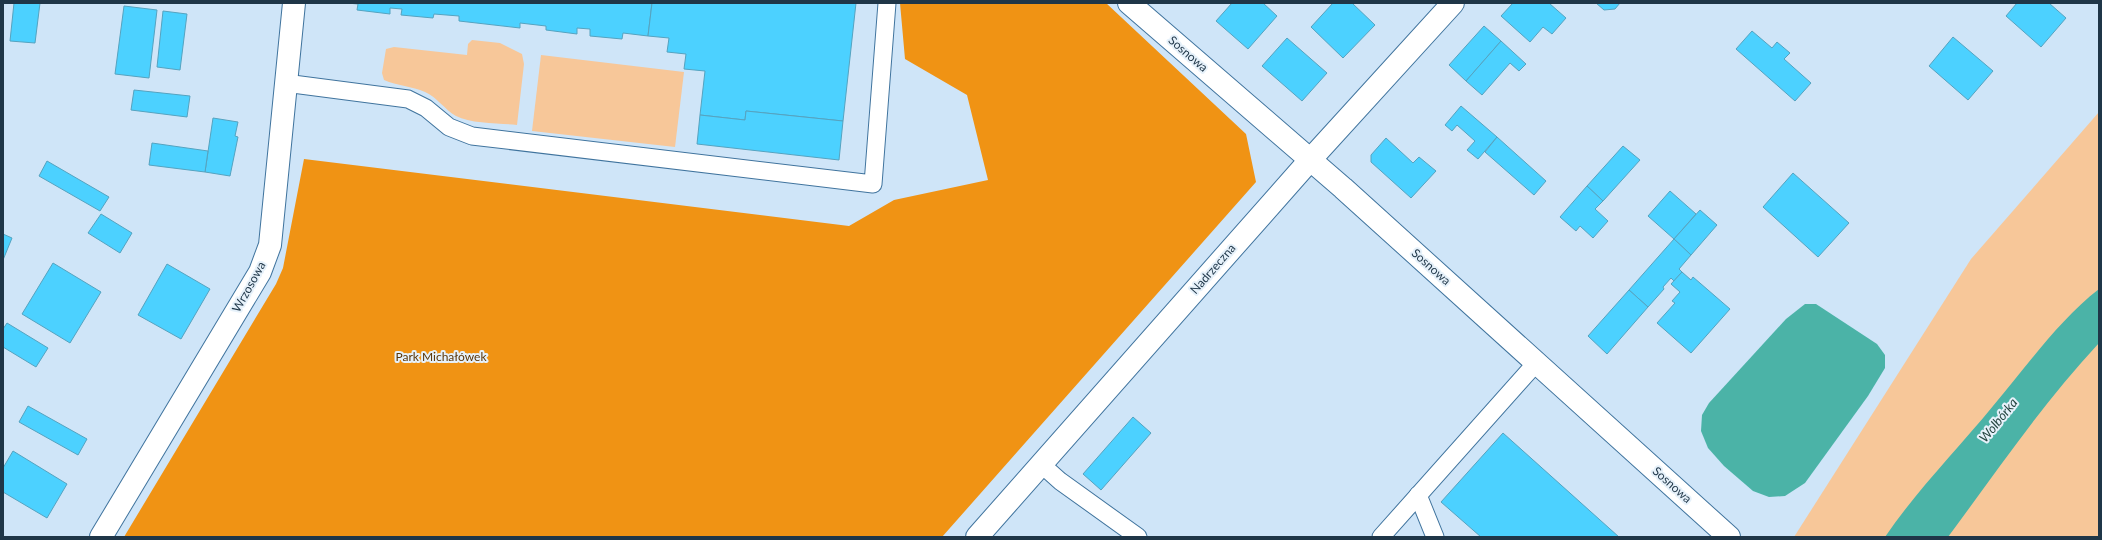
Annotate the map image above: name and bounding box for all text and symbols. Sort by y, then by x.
street label: Sosnowa [1166,32,1211,75]
street label: Nadrzeczna [1187,241,1238,297]
street label: Sosnowa [1409,245,1454,288]
street label: Wrzosowa [229,259,269,315]
park label: Park Michałówek [395,349,487,364]
water label: Wolbórka [1975,394,2021,445]
street label: Sosnowa [1650,463,1695,506]

